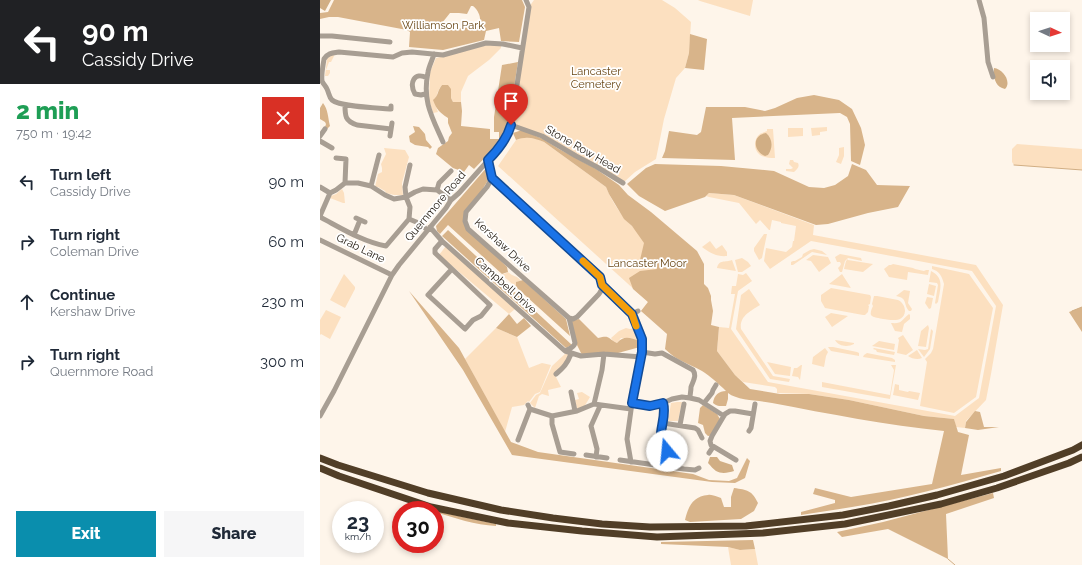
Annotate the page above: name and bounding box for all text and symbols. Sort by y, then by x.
north arrow [1030,12,1070,52]
map controls [1030,12,1070,100]
text: 90 m [82,15,148,48]
icon: left [16,16,68,68]
park label: Williamson Park [402,19,484,32]
text: Cassidy Drive [82,49,193,70]
button: sound [1030,60,1070,100]
park label: Lancaster Cemetery [571,65,621,91]
pin [494,84,528,125]
icon: arrive [500,90,522,112]
text: 2 min [16,96,79,125]
button: close [262,97,304,139]
street label: Stone Row Head [543,123,623,176]
text: 750 m · 19:42 [16,126,92,141]
text: Turn left [50,166,111,184]
street label: Quernmore Road [402,169,469,244]
icon: left [16,171,38,193]
text: 90 m [268,173,304,191]
text: Cassidy Drive [50,184,131,199]
street label: Kershaw Drive [472,216,534,275]
text: Turn right [50,226,120,244]
icon: right [16,231,38,253]
street label: Grab Lane [334,231,388,266]
text: 60 m [268,233,304,251]
text: Coleman Drive [50,244,139,259]
street label: Campbell Drive [472,254,540,317]
park label: Lancaster Moor [607,257,687,270]
text: Continue [50,286,115,304]
icon: ahead [16,291,38,313]
text: 230 m [261,293,304,311]
text: Kershaw Drive [50,304,135,319]
text: Turn right [50,346,120,364]
icon: right [16,351,38,373]
text: 300 m [260,353,304,371]
text: Quernmore Road [50,364,153,379]
position arrow [646,430,688,472]
speed limit sign: 30 [392,501,444,553]
text: 23 [347,510,369,534]
button: Exit [16,511,156,557]
button: Share [164,511,304,557]
text: km/h [345,531,371,542]

